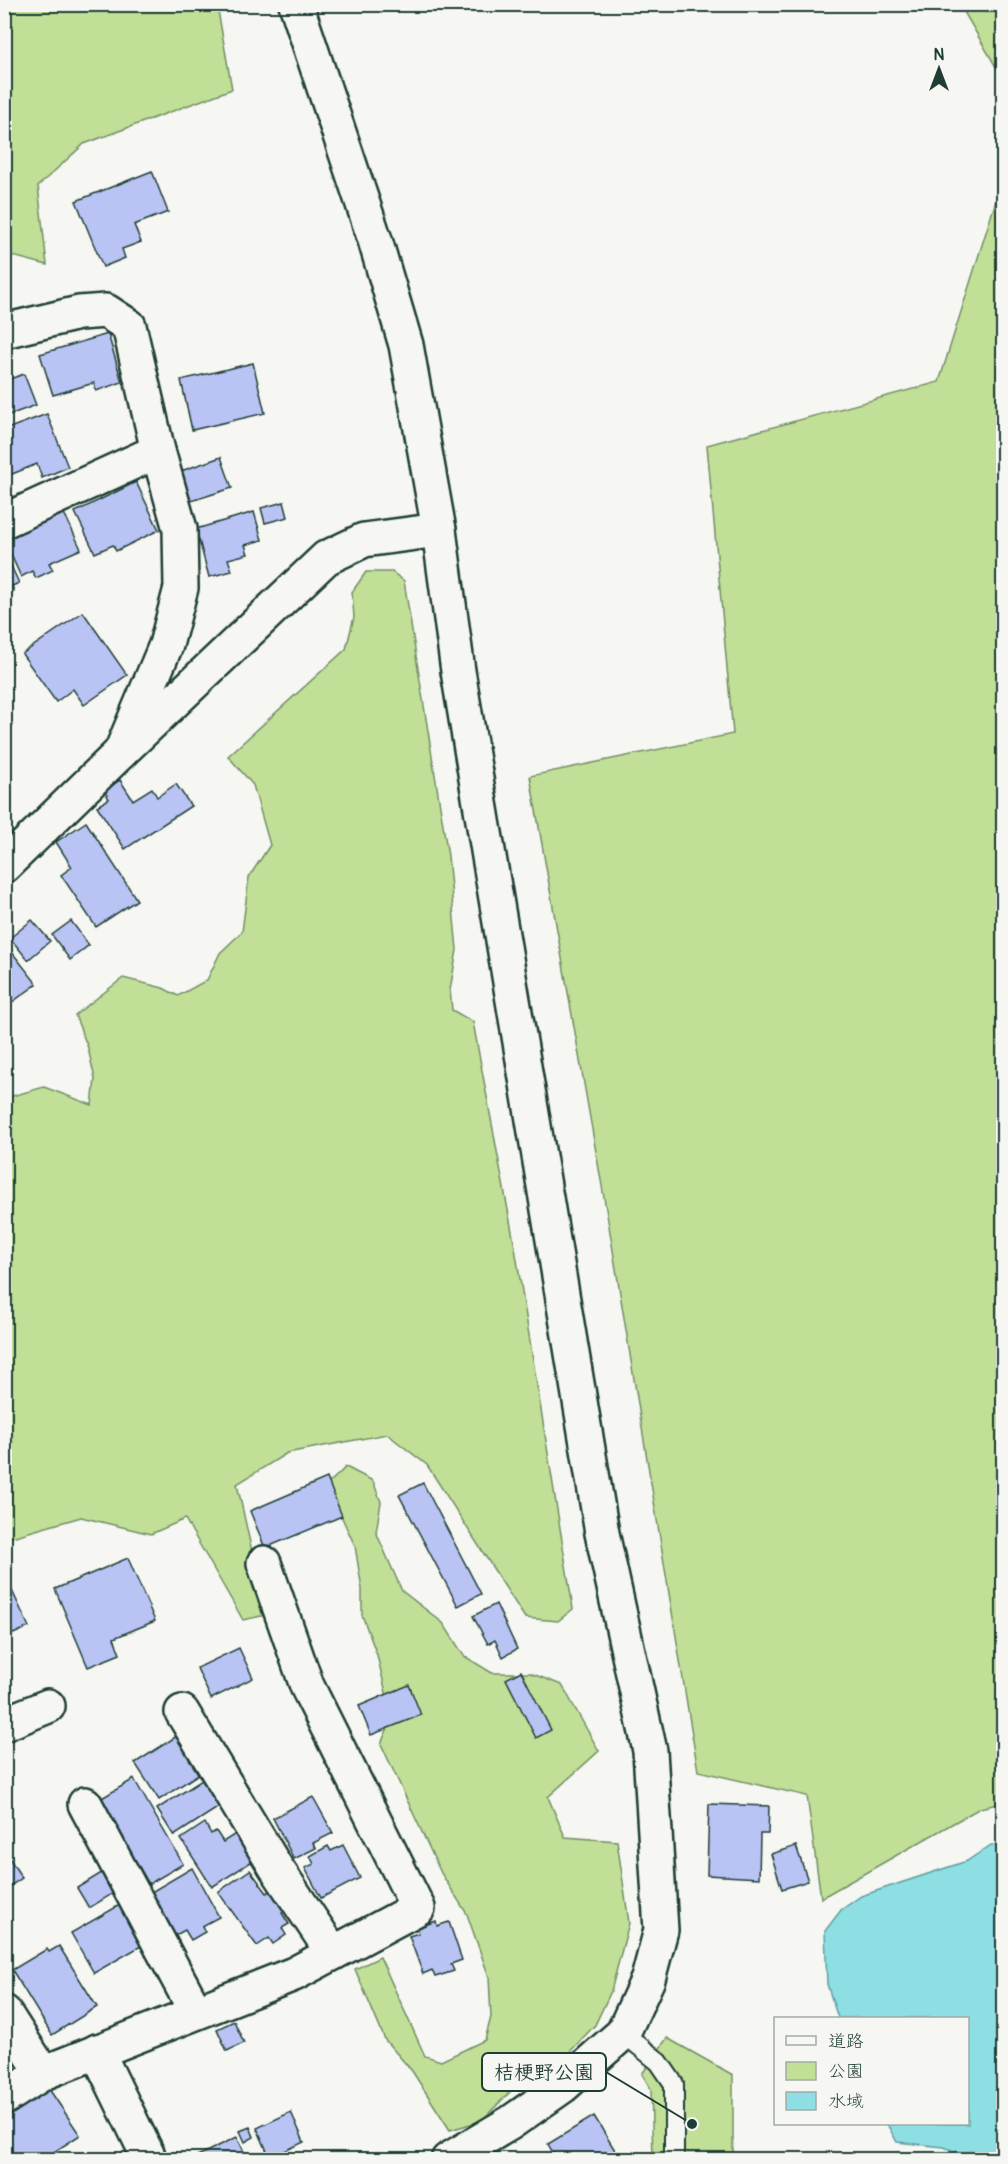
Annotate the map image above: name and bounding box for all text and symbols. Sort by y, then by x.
north arrow [909,39,969,99]
text: N [934,45,945,65]
legend [774,2017,969,2125]
text: 道路 [828,2030,864,2053]
callout: 桔梗野公園 [482,2053,606,2091]
text: 桔梗野公園 [494,2060,594,2085]
text: 公園 [828,2060,864,2083]
text: 水域 [828,2090,864,2113]

